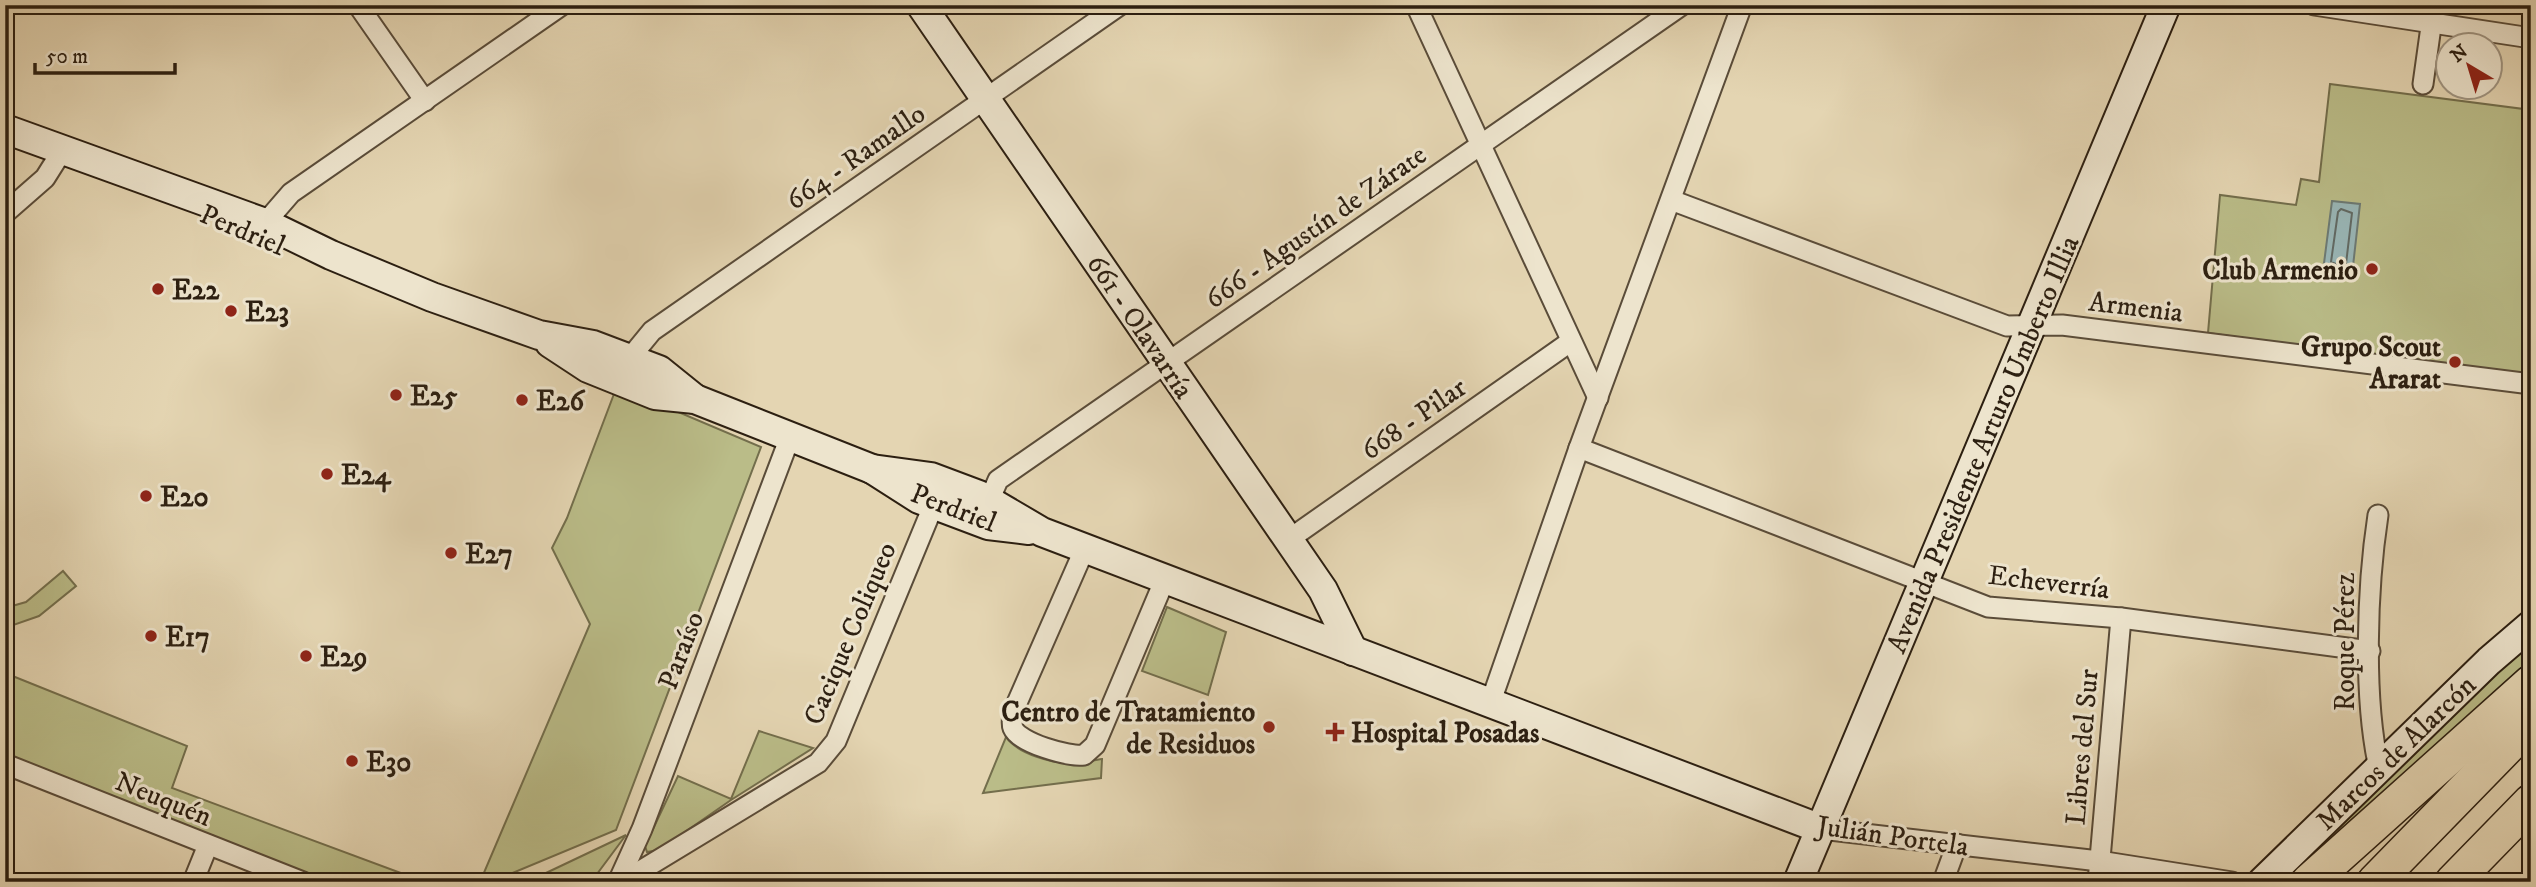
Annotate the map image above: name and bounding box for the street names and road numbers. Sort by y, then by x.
street label: 664 - Ramallo [779,96,932,218]
street label: 666 - Agustín de Zárate [1198,138,1433,317]
street label: Perdriel [194,197,291,264]
street label: Avenida Presidente Arturo Umberto Illia [1879,230,2087,659]
street label: 661 - Olavarría [1079,248,1201,406]
street label: Armenia [2087,284,2185,331]
street label: 668 - Pilar [1354,370,1474,468]
street label: Perdriel [905,476,1002,541]
street label: Cacique Coliqueo [796,537,905,730]
street label: Echeverría [1986,558,2112,607]
street label: Roque Pérez [2328,573,2363,711]
street label: Paraíso [651,607,712,694]
street label: Libres del Sur [2058,667,2107,827]
street label: Marcos de Alarcón [2309,668,2484,838]
street label: Neuquén [110,764,217,835]
street label: Julián Portela [1812,808,1971,864]

